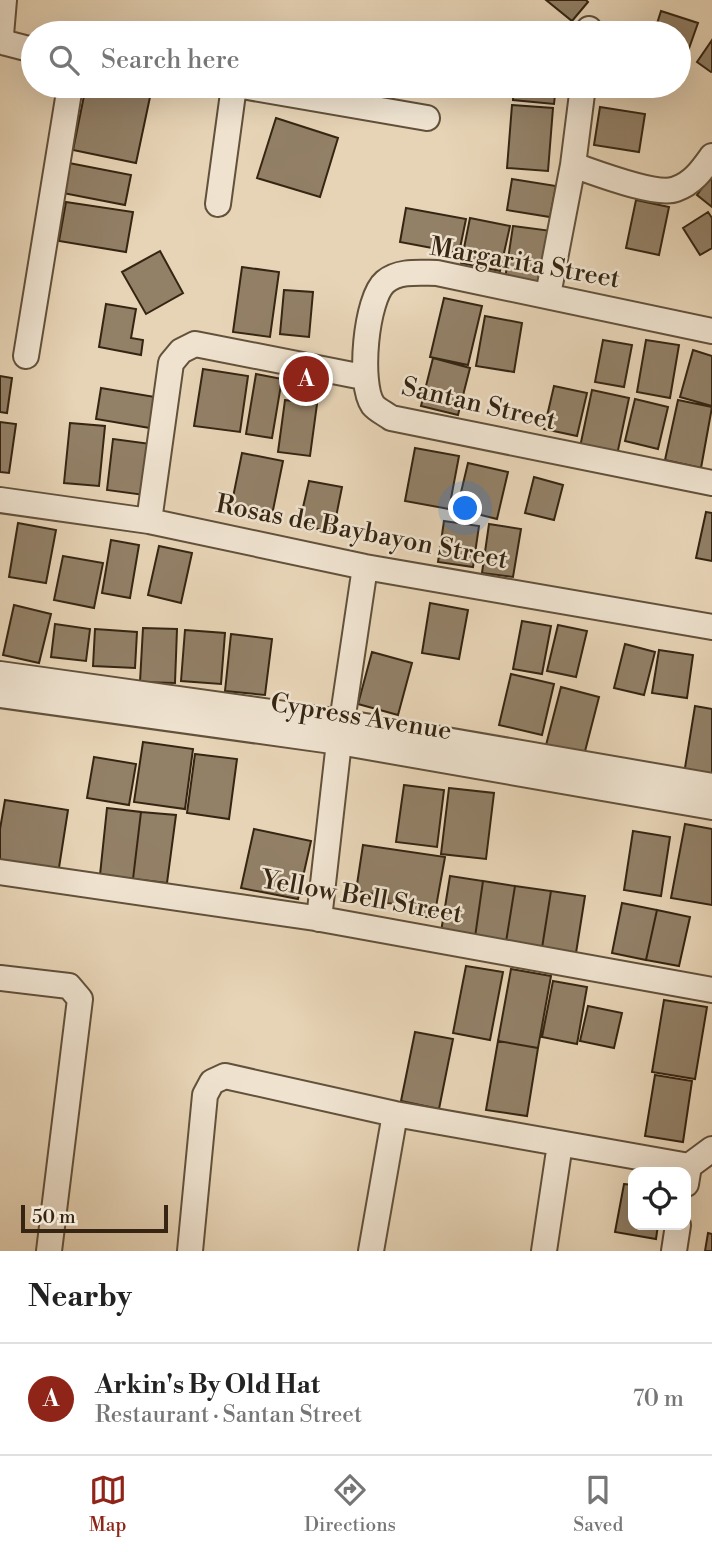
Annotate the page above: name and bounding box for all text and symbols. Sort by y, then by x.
search box [21,21,691,98]
icon: search [45,41,83,79]
text: Search here [101,44,240,76]
street label: Margarita Street [427,231,623,295]
pin: A [283,353,329,405]
street label: Santan Street [399,371,559,437]
street label: Rosas de Baybayon Street [213,488,511,576]
your location [448,491,482,525]
street label: Cypress Avenue [268,687,454,747]
street label: Yellow Bell Street [257,863,465,930]
map controls [628,1167,691,1230]
button: locate [628,1167,691,1230]
scale bar [21,1202,168,1234]
text: 50 m [32,1205,76,1229]
text: Nearby [28,1278,132,1316]
text: Arkin's By Old Hat [95,1369,320,1401]
text: A [43,1385,59,1413]
text: 70 m [633,1385,684,1413]
text: Restaurant · Santan Street [95,1401,362,1429]
tab: Map [89,1471,127,1537]
tab: Directions [304,1471,396,1537]
tab: Saved [573,1471,623,1537]

